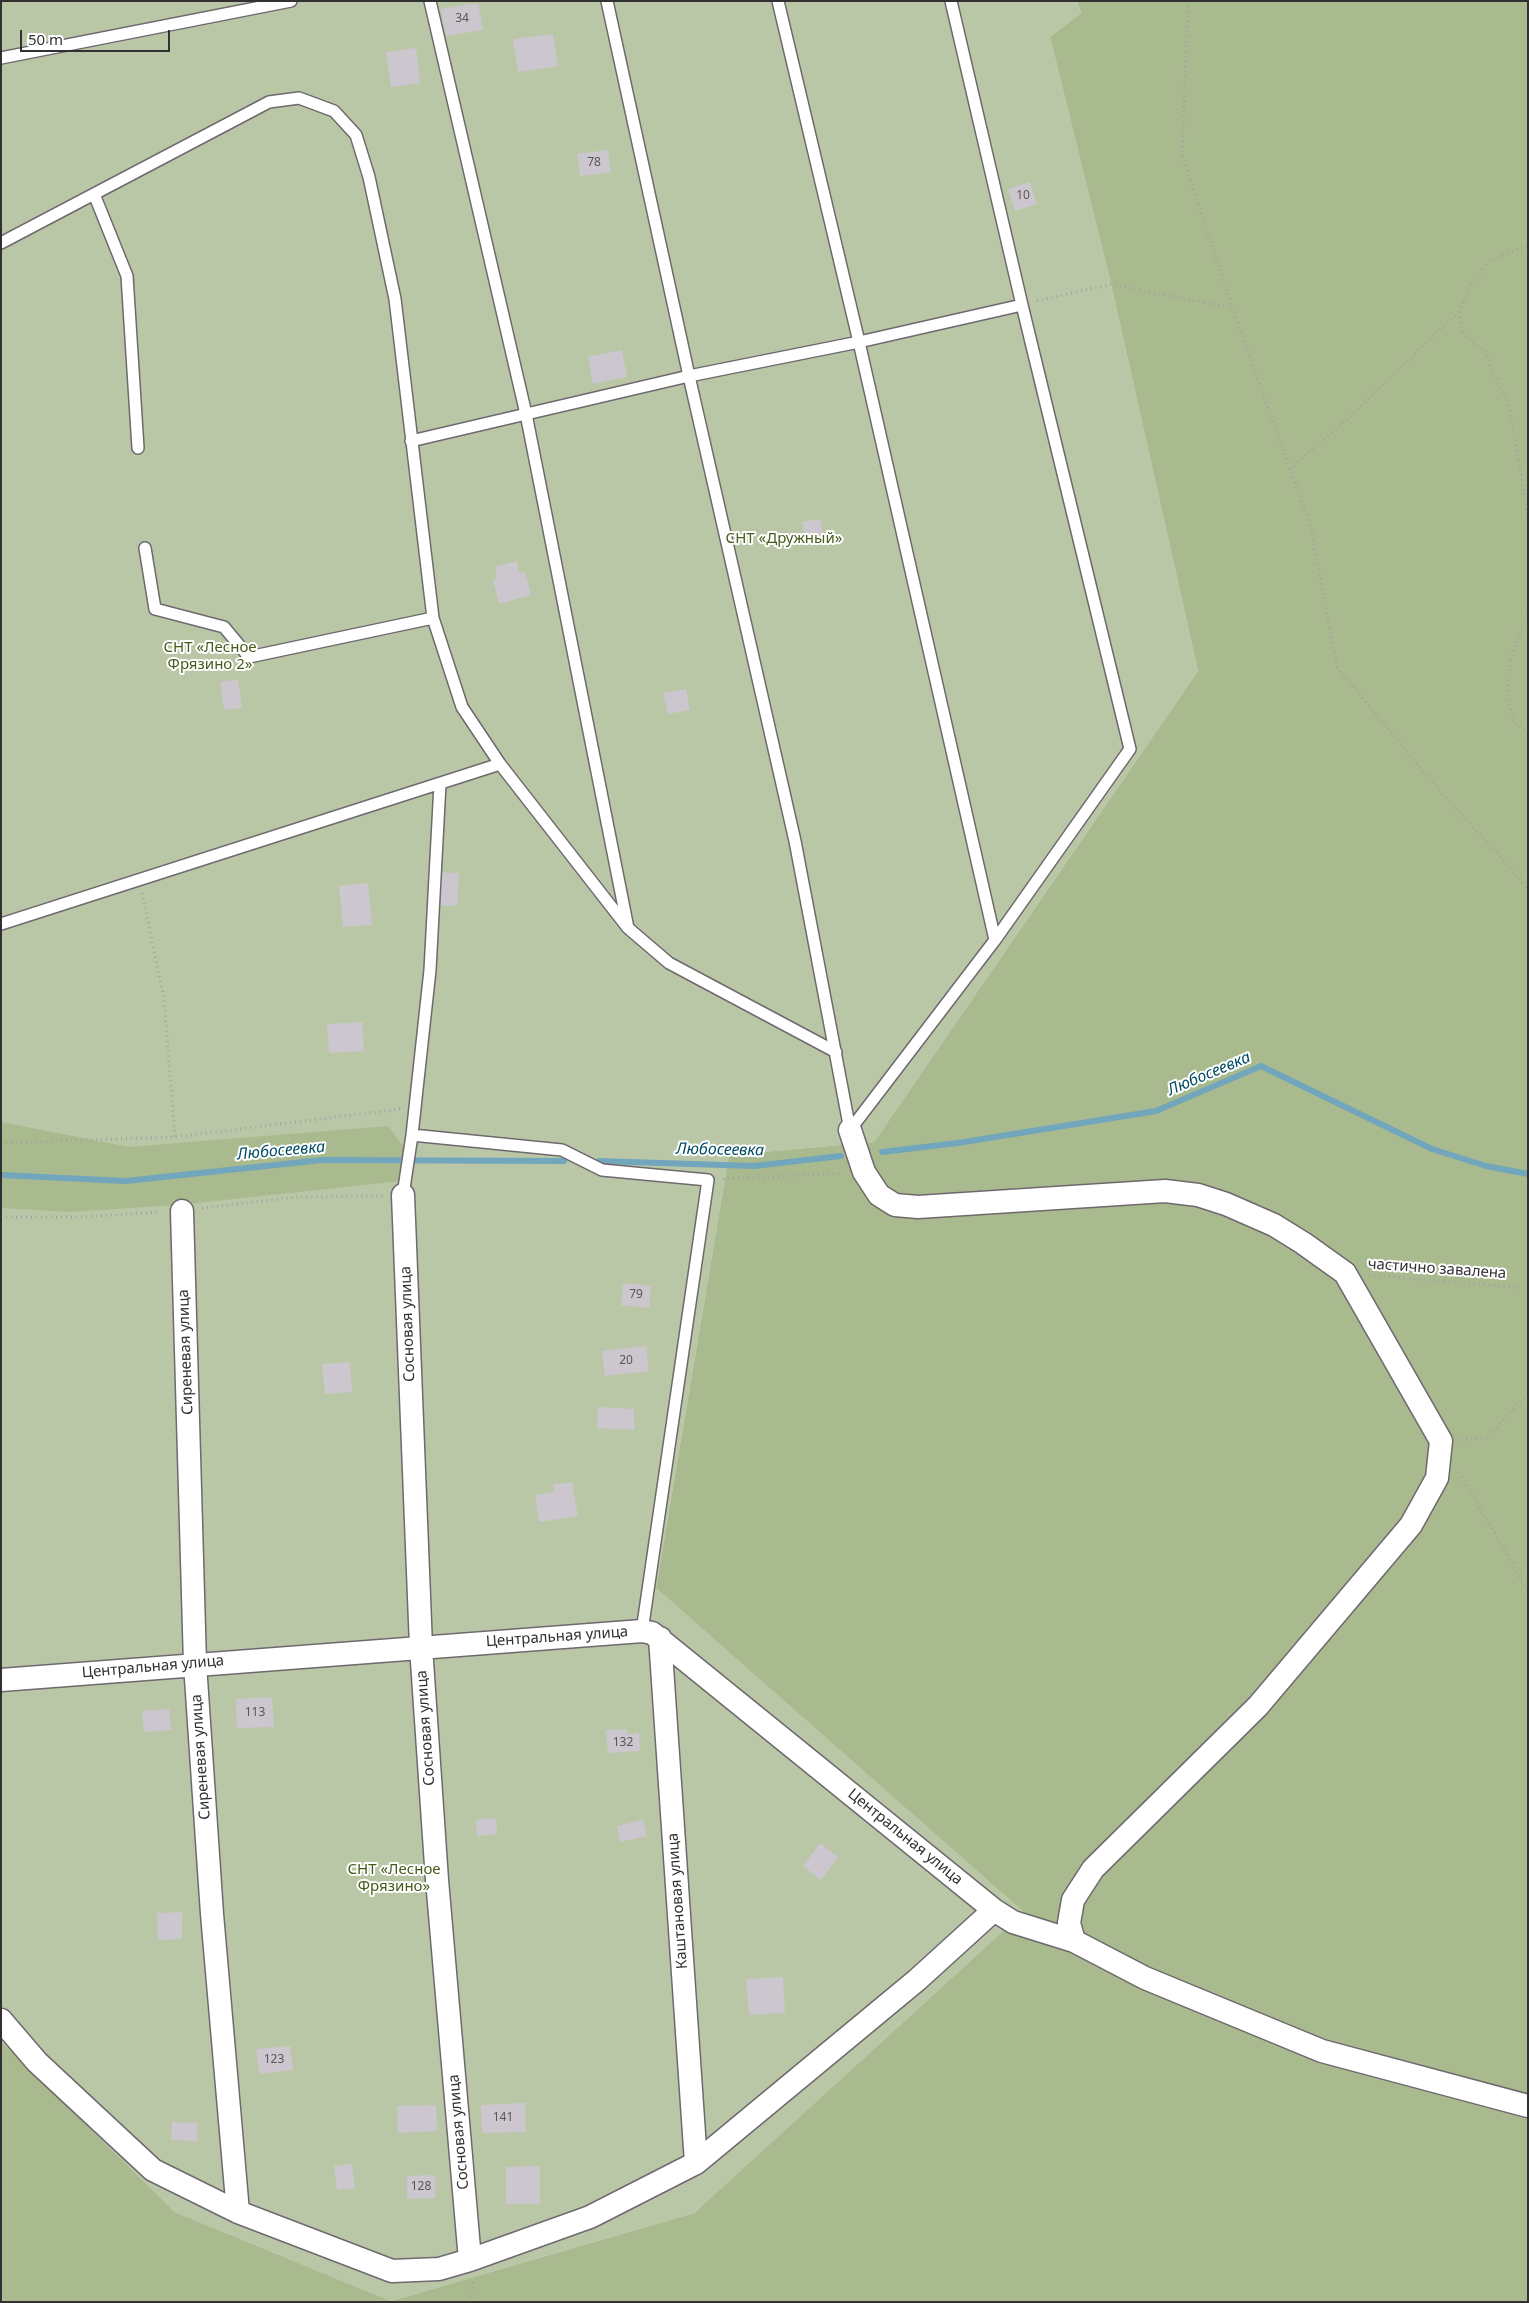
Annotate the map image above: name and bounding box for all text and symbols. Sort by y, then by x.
house number: 34 [455,12,469,26]
scale bar [22,20,172,52]
text: 50 m [28,29,63,49]
house number: 78 [587,156,601,170]
house number: 10 [1016,189,1030,203]
park label: СНТ «Дружный» [726,530,842,548]
park label: СНТ «Лесное Фрязино 2» [163,639,257,674]
water label: Любосеевка [1165,1048,1253,1100]
water label: Любосеевка [236,1138,326,1164]
water label: Любосеевка [676,1140,764,1160]
street label: частично завалена [1367,1255,1507,1283]
street label: Сосновая улица [397,1266,419,1382]
house number: 79 [629,1288,643,1302]
street label: Сиреневая улица [175,1289,197,1415]
house number: 20 [619,1354,633,1368]
street label: Центральная улица [485,1623,629,1651]
street label: Центральная улица [81,1652,225,1682]
street label: Сосновая улица [413,1670,439,1786]
street label: Сиреневая улица [188,1694,214,1820]
house number: 113 [245,1706,265,1720]
house number: 132 [613,1736,633,1750]
street label: Центральная улица [844,1785,966,1889]
street label: Каштановая улица [664,1832,692,1970]
park label: СНТ «Лесное Фрязино» [347,1861,441,1896]
house number: 123 [264,2053,284,2067]
street label: Сосновая улица [445,2073,473,2191]
house number: 141 [493,2111,513,2125]
house number: 128 [411,2180,431,2194]

